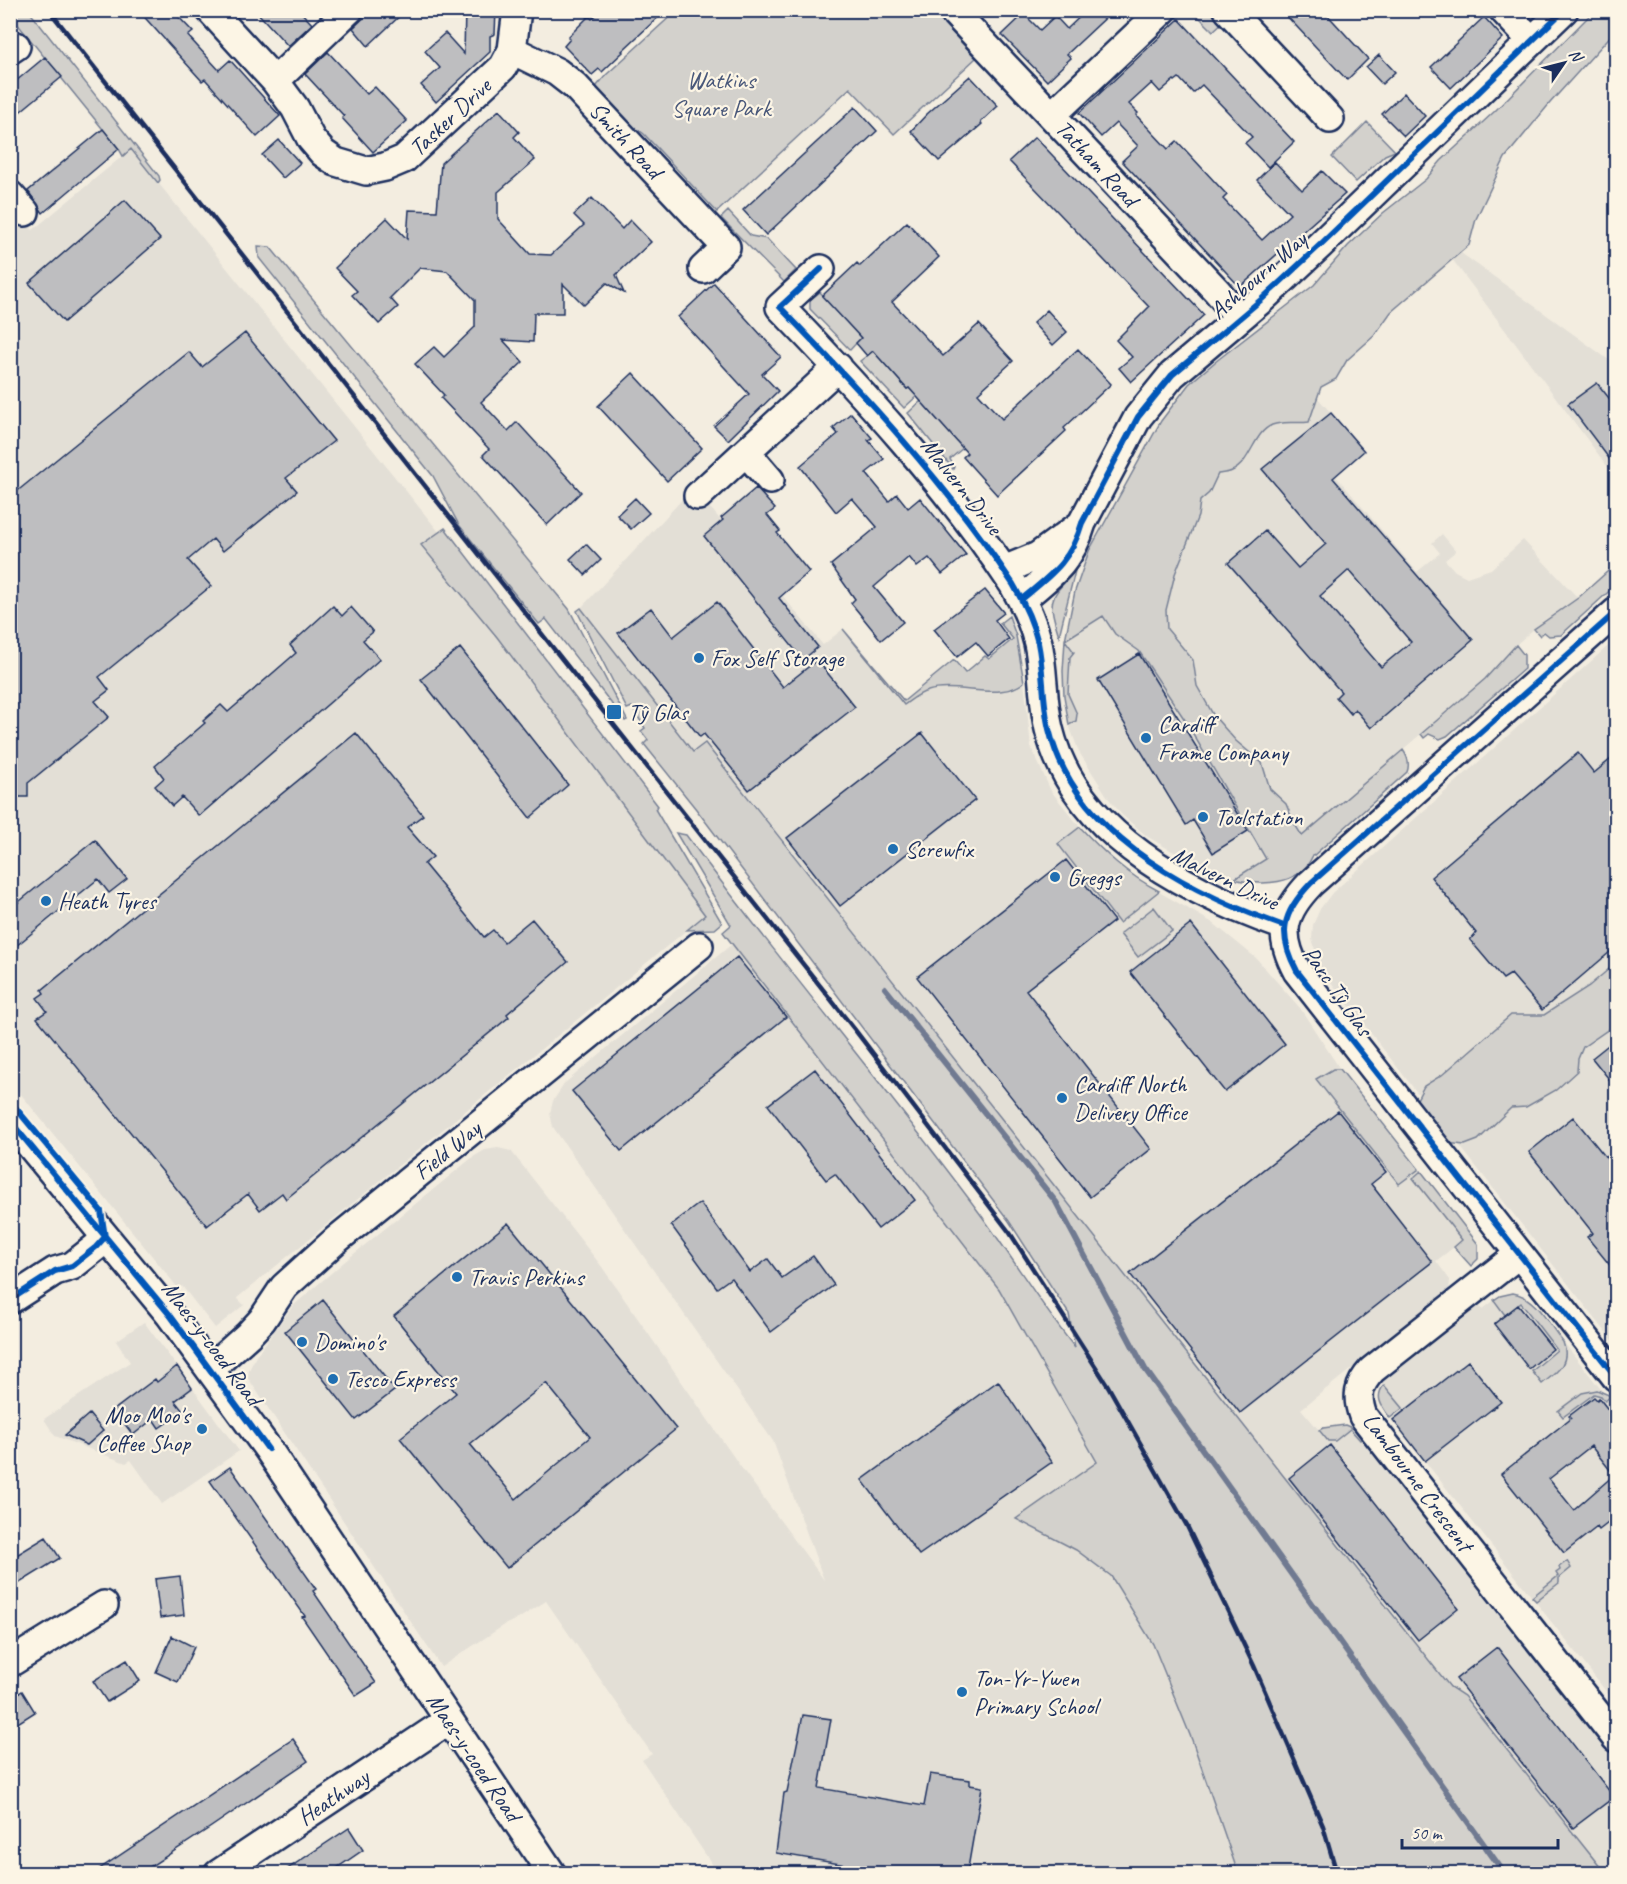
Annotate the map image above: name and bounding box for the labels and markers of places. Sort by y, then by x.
place label: Fox Self Storage [711,643,845,673]
marker: Fox Self Storage [692,651,706,665]
place label: Tŷ Glas [628,697,689,727]
marker: Tŷ Glas [605,703,623,721]
place label: Cardiff Frame Company [1158,709,1290,767]
marker: Cardiff Frame Company [1139,731,1153,745]
place label: Toolstation [1215,802,1303,832]
marker: Toolstation [1196,810,1210,824]
place label: Screwfix [905,834,975,864]
marker: Screwfix [886,842,900,856]
place label: Greggs [1067,862,1123,892]
marker: Greggs [1048,870,1062,884]
place label: Heath Tyres [58,886,158,916]
marker: Heath Tyres [39,894,53,908]
place label: Cardiff North Delivery Office [1074,1069,1189,1127]
marker: Cardiff North Delivery Office [1055,1091,1069,1105]
place label: Travis Perkins [469,1262,586,1292]
marker: Travis Perkins [450,1270,464,1284]
place label: Domino's [314,1327,388,1357]
marker: Domino's [295,1335,309,1349]
place label: Tesco Express [345,1364,458,1394]
marker: Tesco Express [326,1372,340,1386]
place label: Moo Moo's Coffee Shop [96,1400,193,1458]
marker: Moo Moo's Coffee Shop [195,1422,209,1436]
place label: Ton-Yr-Ywen Primary School [974,1663,1101,1721]
marker: Ton-Yr-Ywen Primary School [955,1685,969,1699]

